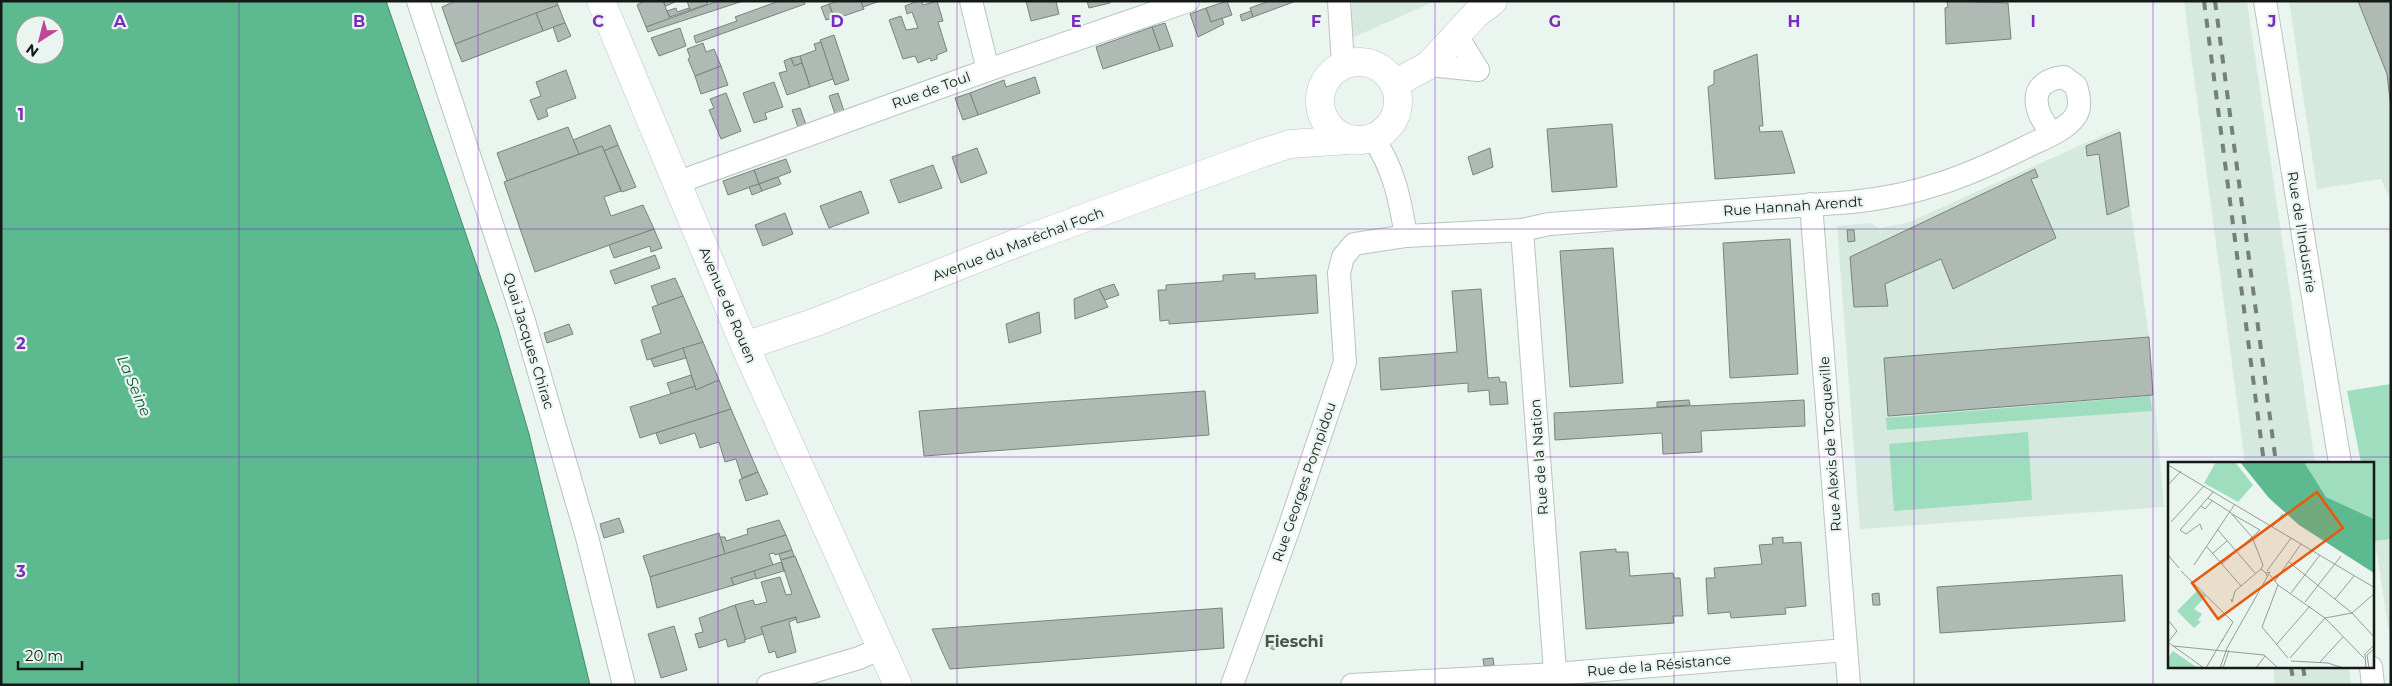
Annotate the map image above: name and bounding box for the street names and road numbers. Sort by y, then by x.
street label: Rue de Toul [889,67,973,113]
street label: Rue de l'Industrie [2284,170,2320,294]
street label: Rue Hannah Arendt [1723,192,1864,220]
street label: Avenue du Maréchal Foch [930,203,1106,285]
street label: Avenue de Rouen [695,244,761,366]
street label: Quai Jacques Chirac [500,270,558,412]
street label: Rue Alexis de Tocqueville [1815,356,1845,532]
street label: Rue de la Nation [1526,398,1552,516]
street label: Rue Georges Pompidou [1268,400,1340,564]
street label: Rue de la Résistance [1586,650,1732,680]

